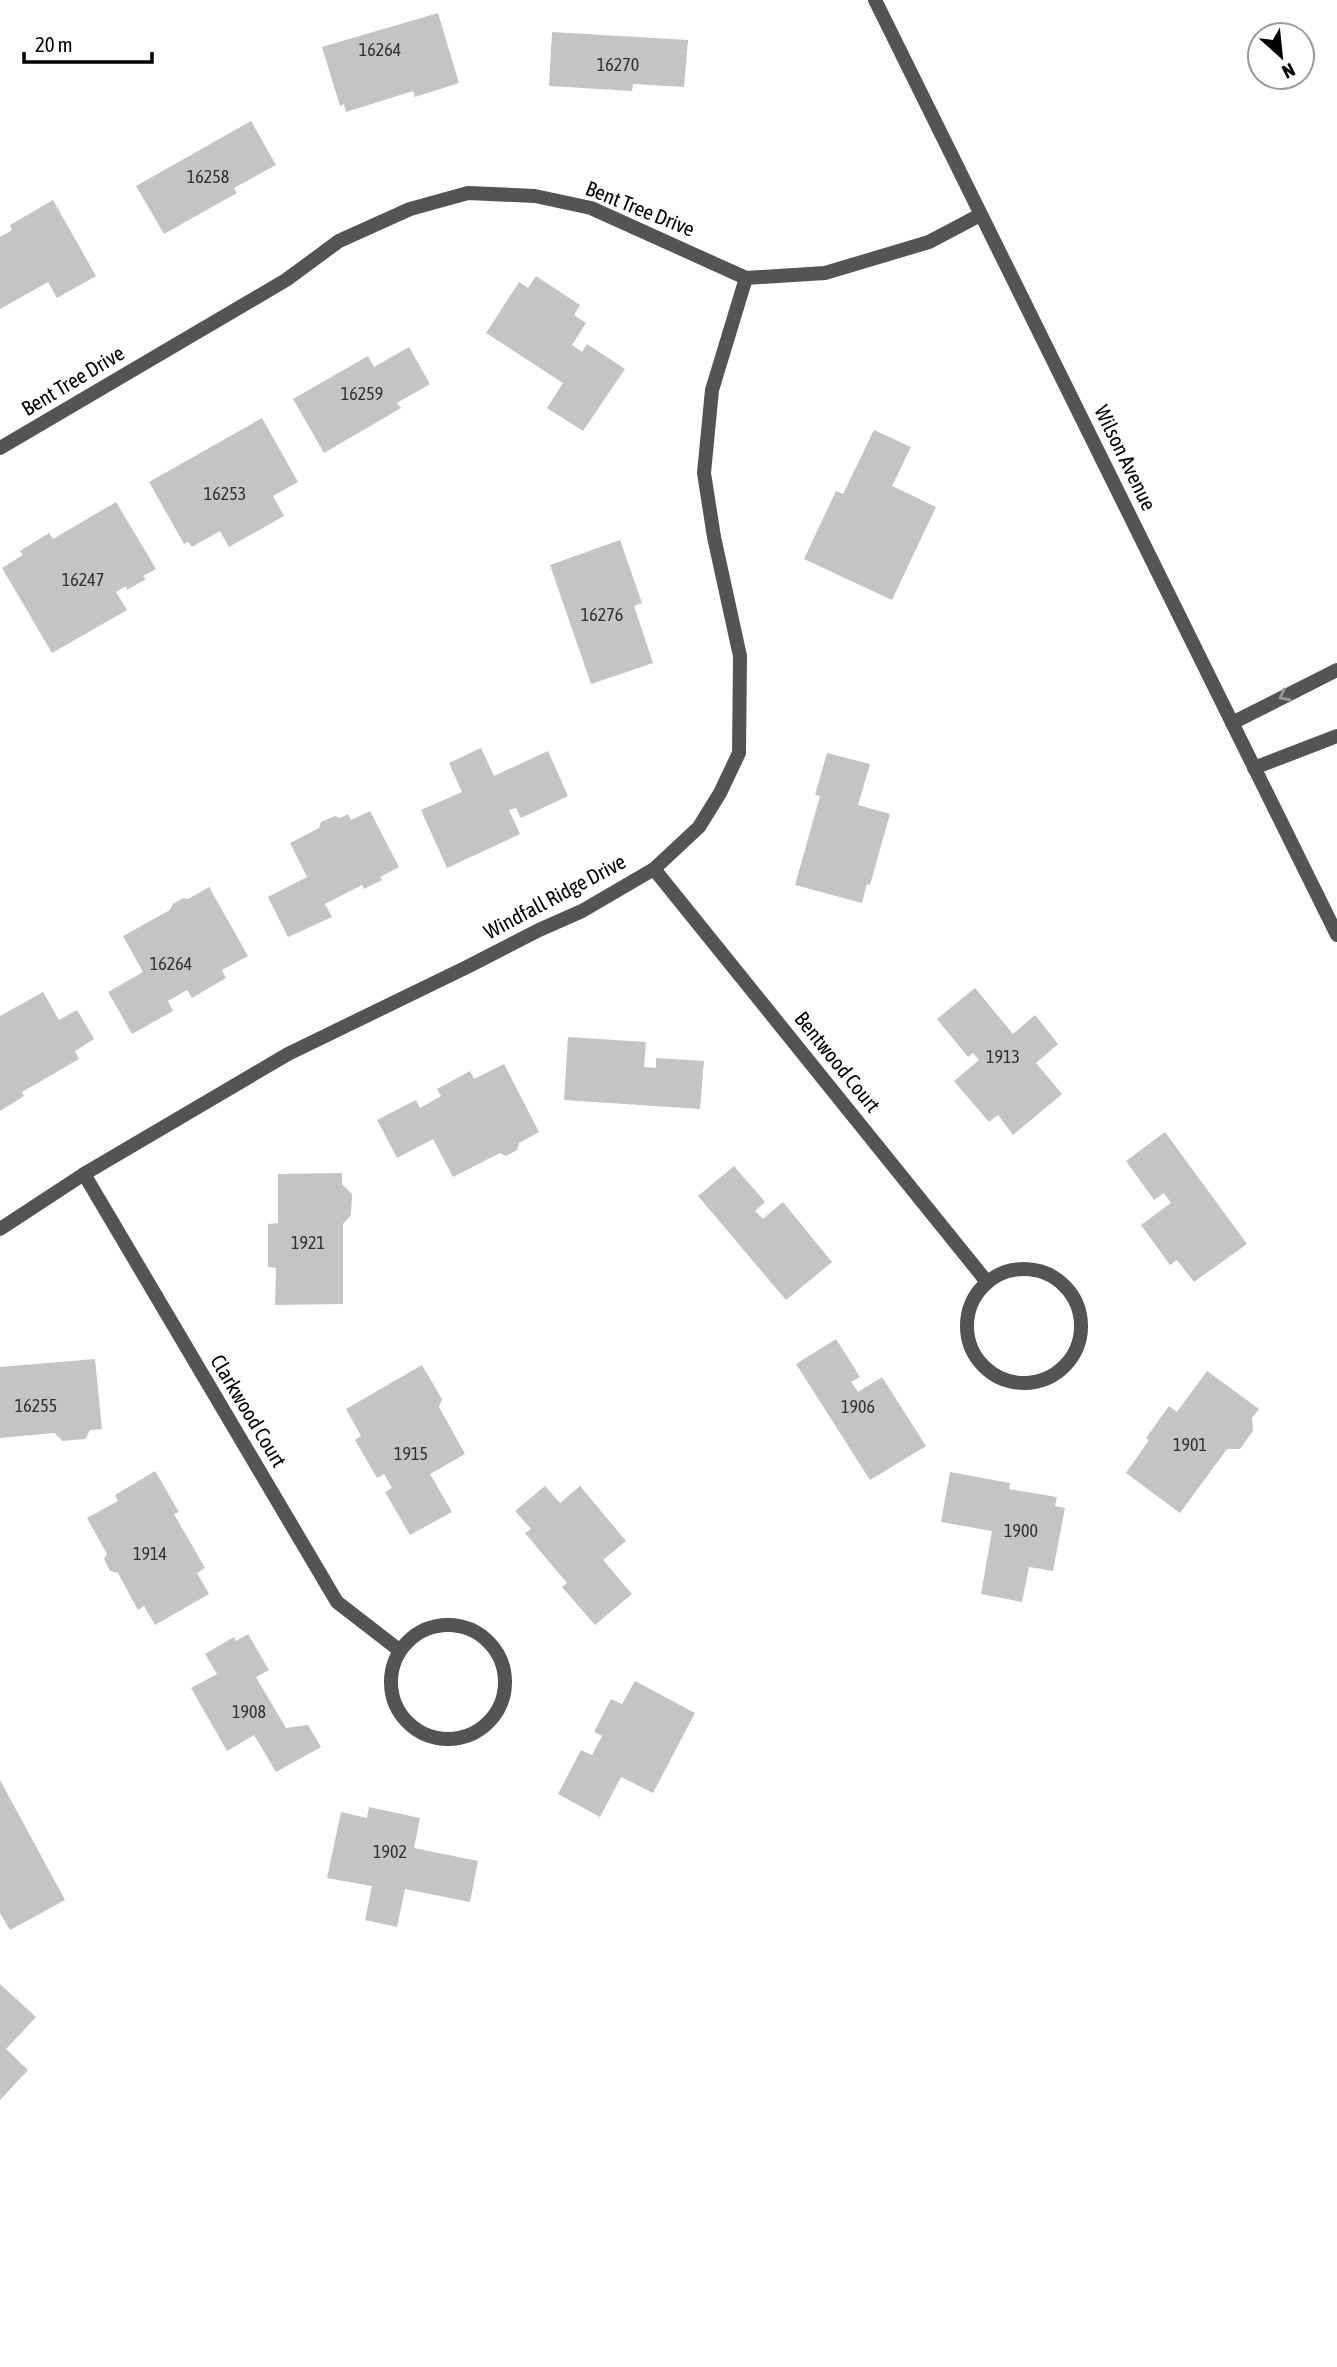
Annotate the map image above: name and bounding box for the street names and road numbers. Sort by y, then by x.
street label: Bent Tree Drive [582,175,698,241]
street label: Bent Tree Drive [17,340,128,420]
street label: Wilson Avenue [1090,401,1162,514]
street label: Windfall Ridge Drive [480,849,629,944]
street label: Bentwood Court [790,1006,886,1116]
street label: Clarkwood Court [206,1350,292,1471]

